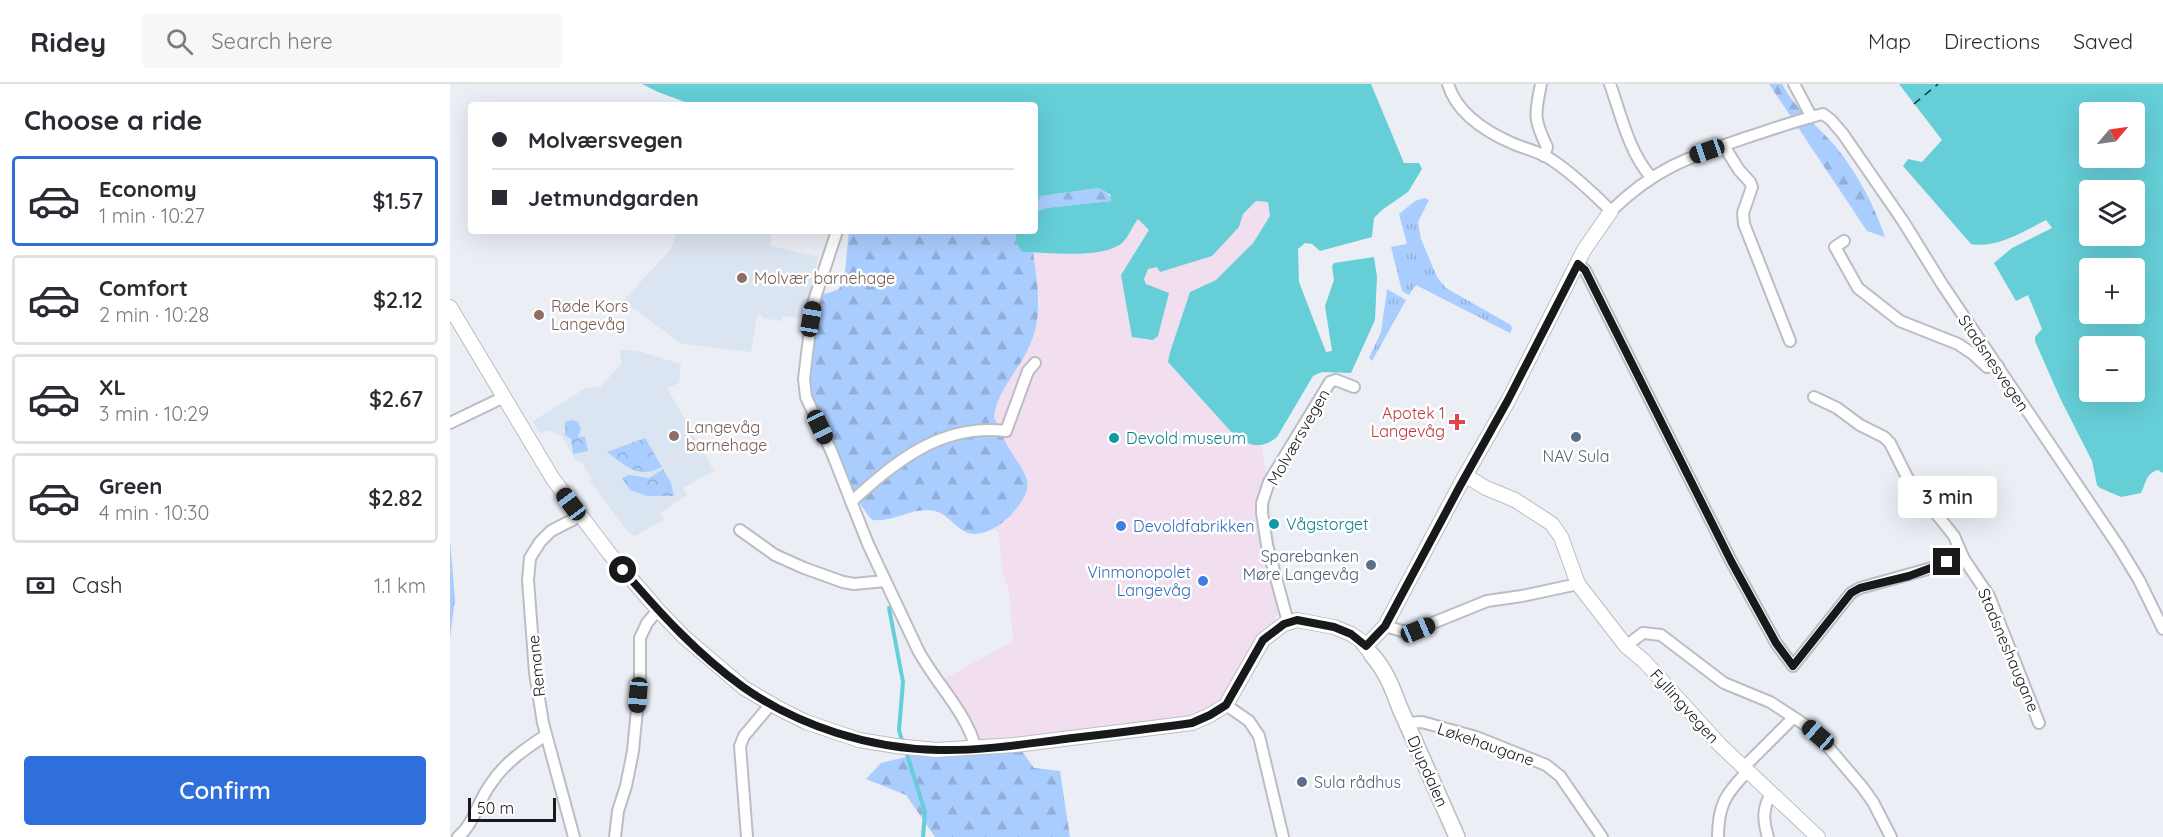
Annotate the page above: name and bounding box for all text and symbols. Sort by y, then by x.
search box [142,14,562,68]
text: Ridey [30,24,106,59]
icon: search [163,25,196,58]
text: Search here [211,27,333,55]
text: Map [1868,28,1911,54]
text: Directions [1944,28,2040,54]
text: Saved [2073,28,2133,54]
north arrow [2079,102,2145,168]
map controls [2079,102,2145,402]
text: Choose a ride [24,103,202,137]
text: Molværsvegen [528,126,683,154]
car [1687,137,1727,165]
icon: car [27,174,81,228]
text: Economy [99,175,197,203]
button: layers [2079,180,2145,246]
text: Jetmundgarden [528,184,699,212]
text: $1.57 [372,187,423,215]
text: 1 min · 10:27 [99,203,205,228]
button: + [2079,258,2145,324]
place label: Molvær barnehage [754,268,895,288]
marker: Molvær barnehage [735,271,749,285]
icon: car [27,273,81,327]
text: Comfort [99,274,188,302]
text: $2.12 [373,286,423,314]
place label: Røde Kors Langevåg [551,296,628,334]
car [799,300,823,338]
text: 2 min · 10:28 [99,302,209,327]
marker: Røde Kors Langevåg [532,308,546,322]
street label: Stadsnesvegen [1954,311,2034,415]
button: − [2079,336,2145,402]
icon: car [27,372,81,426]
text: XL [99,373,126,401]
text: $2.67 [369,385,423,413]
street label: Molværsvegen [1262,385,1334,489]
text: 3 min · 10:29 [99,401,209,426]
place label: Apotek 1 Langevåg [1371,403,1445,441]
car [804,407,836,447]
marker: Apotek 1 Langevåg [1450,415,1464,429]
place label: Langevåg barnehage [686,417,767,455]
place label: Devold museum [1126,428,1246,448]
marker: Langevåg barnehage [667,429,681,443]
marker: NAV Sula [1569,430,1583,444]
marker: Devold museum [1107,431,1121,445]
place label: NAV Sula [1542,446,1610,466]
icon: car [27,471,81,525]
text: Green [99,472,162,500]
callout: 3 min [1898,475,1996,517]
text: $2.82 [368,484,423,512]
car [553,484,589,524]
text: 3 min [1922,484,1973,509]
text: 4 min · 10:30 [99,500,209,525]
place label: Vågstorget [1286,514,1369,534]
place label: Devoldfabrikken [1133,516,1255,536]
marker: Vågstorget [1267,517,1281,531]
marker: Devoldfabrikken [1114,519,1128,533]
place label: Sparebanken Møre Langevåg [1243,546,1359,584]
route end [1933,548,1960,575]
route start [609,556,636,583]
marker: Sparebanken Møre Langevåg [1364,558,1378,572]
place label: Vinmonopolet Langevåg [1087,562,1191,600]
icon: cash [24,569,57,602]
text: Cash [72,571,123,599]
text: 1.1 km [374,573,426,598]
marker: Vinmonopolet Langevåg [1196,574,1210,588]
street label: Stadsneshaugane [1974,585,2044,715]
car [1398,615,1438,645]
street label: Remane [523,634,549,698]
street label: Fyllingvegen [1646,665,1724,747]
car [627,676,649,714]
car [1799,716,1837,754]
street label: Løkehaugane [1435,718,1537,770]
street label: Djupdalen [1403,732,1453,810]
button: Confirm [24,756,426,825]
place label: Sula rådhus [1314,772,1401,792]
marker: Sula rådhus [1295,775,1309,789]
scale bar [468,795,556,822]
text: 50 m [477,798,514,818]

